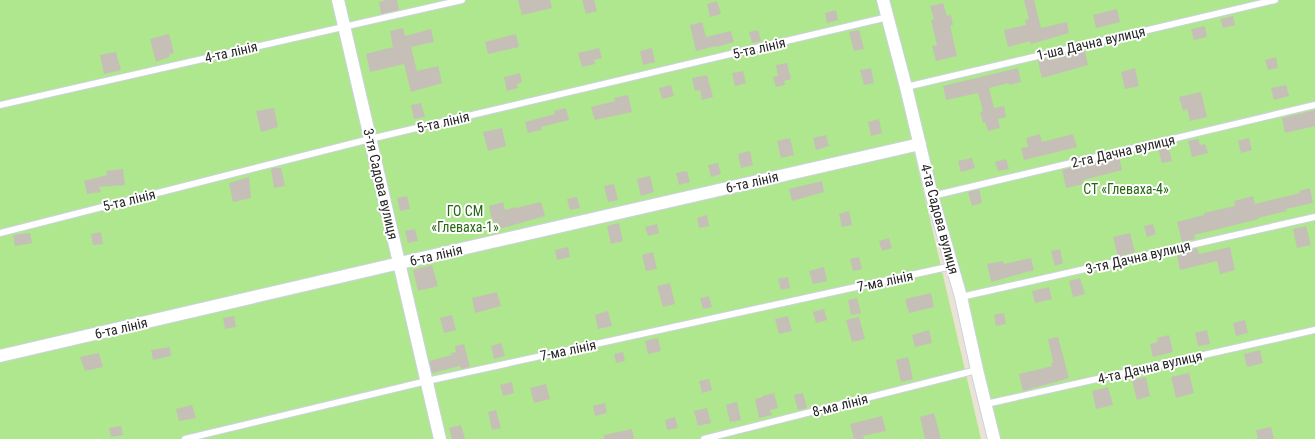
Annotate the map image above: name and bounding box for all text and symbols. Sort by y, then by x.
street label: 1-ша Дачна вулиця [1035,23,1147,63]
street label: 5-та лінія [731,34,787,62]
street label: 4-та лінія [203,38,259,66]
street label: 5-та лінія [415,108,471,136]
street label: 3-тя Садова вулиця [360,127,402,241]
street label: 2-га Дачна вулиця [1069,131,1177,171]
street label: 4-та Садова вулиця [918,162,962,276]
street label: 6-та лінія [724,168,780,196]
park label: СТ «Глеваха-4» [1083,181,1169,197]
street label: 5-та лінія [101,186,157,214]
park label: ГО СМ «Глеваха-1» [431,203,499,235]
street label: 3-тя Дачна вулиця [1084,237,1192,277]
street label: 6-та лінія [408,241,464,269]
street label: 7-ма лінія [856,267,914,295]
street label: 6-та лінія [93,314,149,342]
street label: 7-ма лінія [539,336,597,364]
street label: 4-та Дачна вулиця [1096,347,1204,387]
street label: 8-ма лінія [811,390,869,420]

